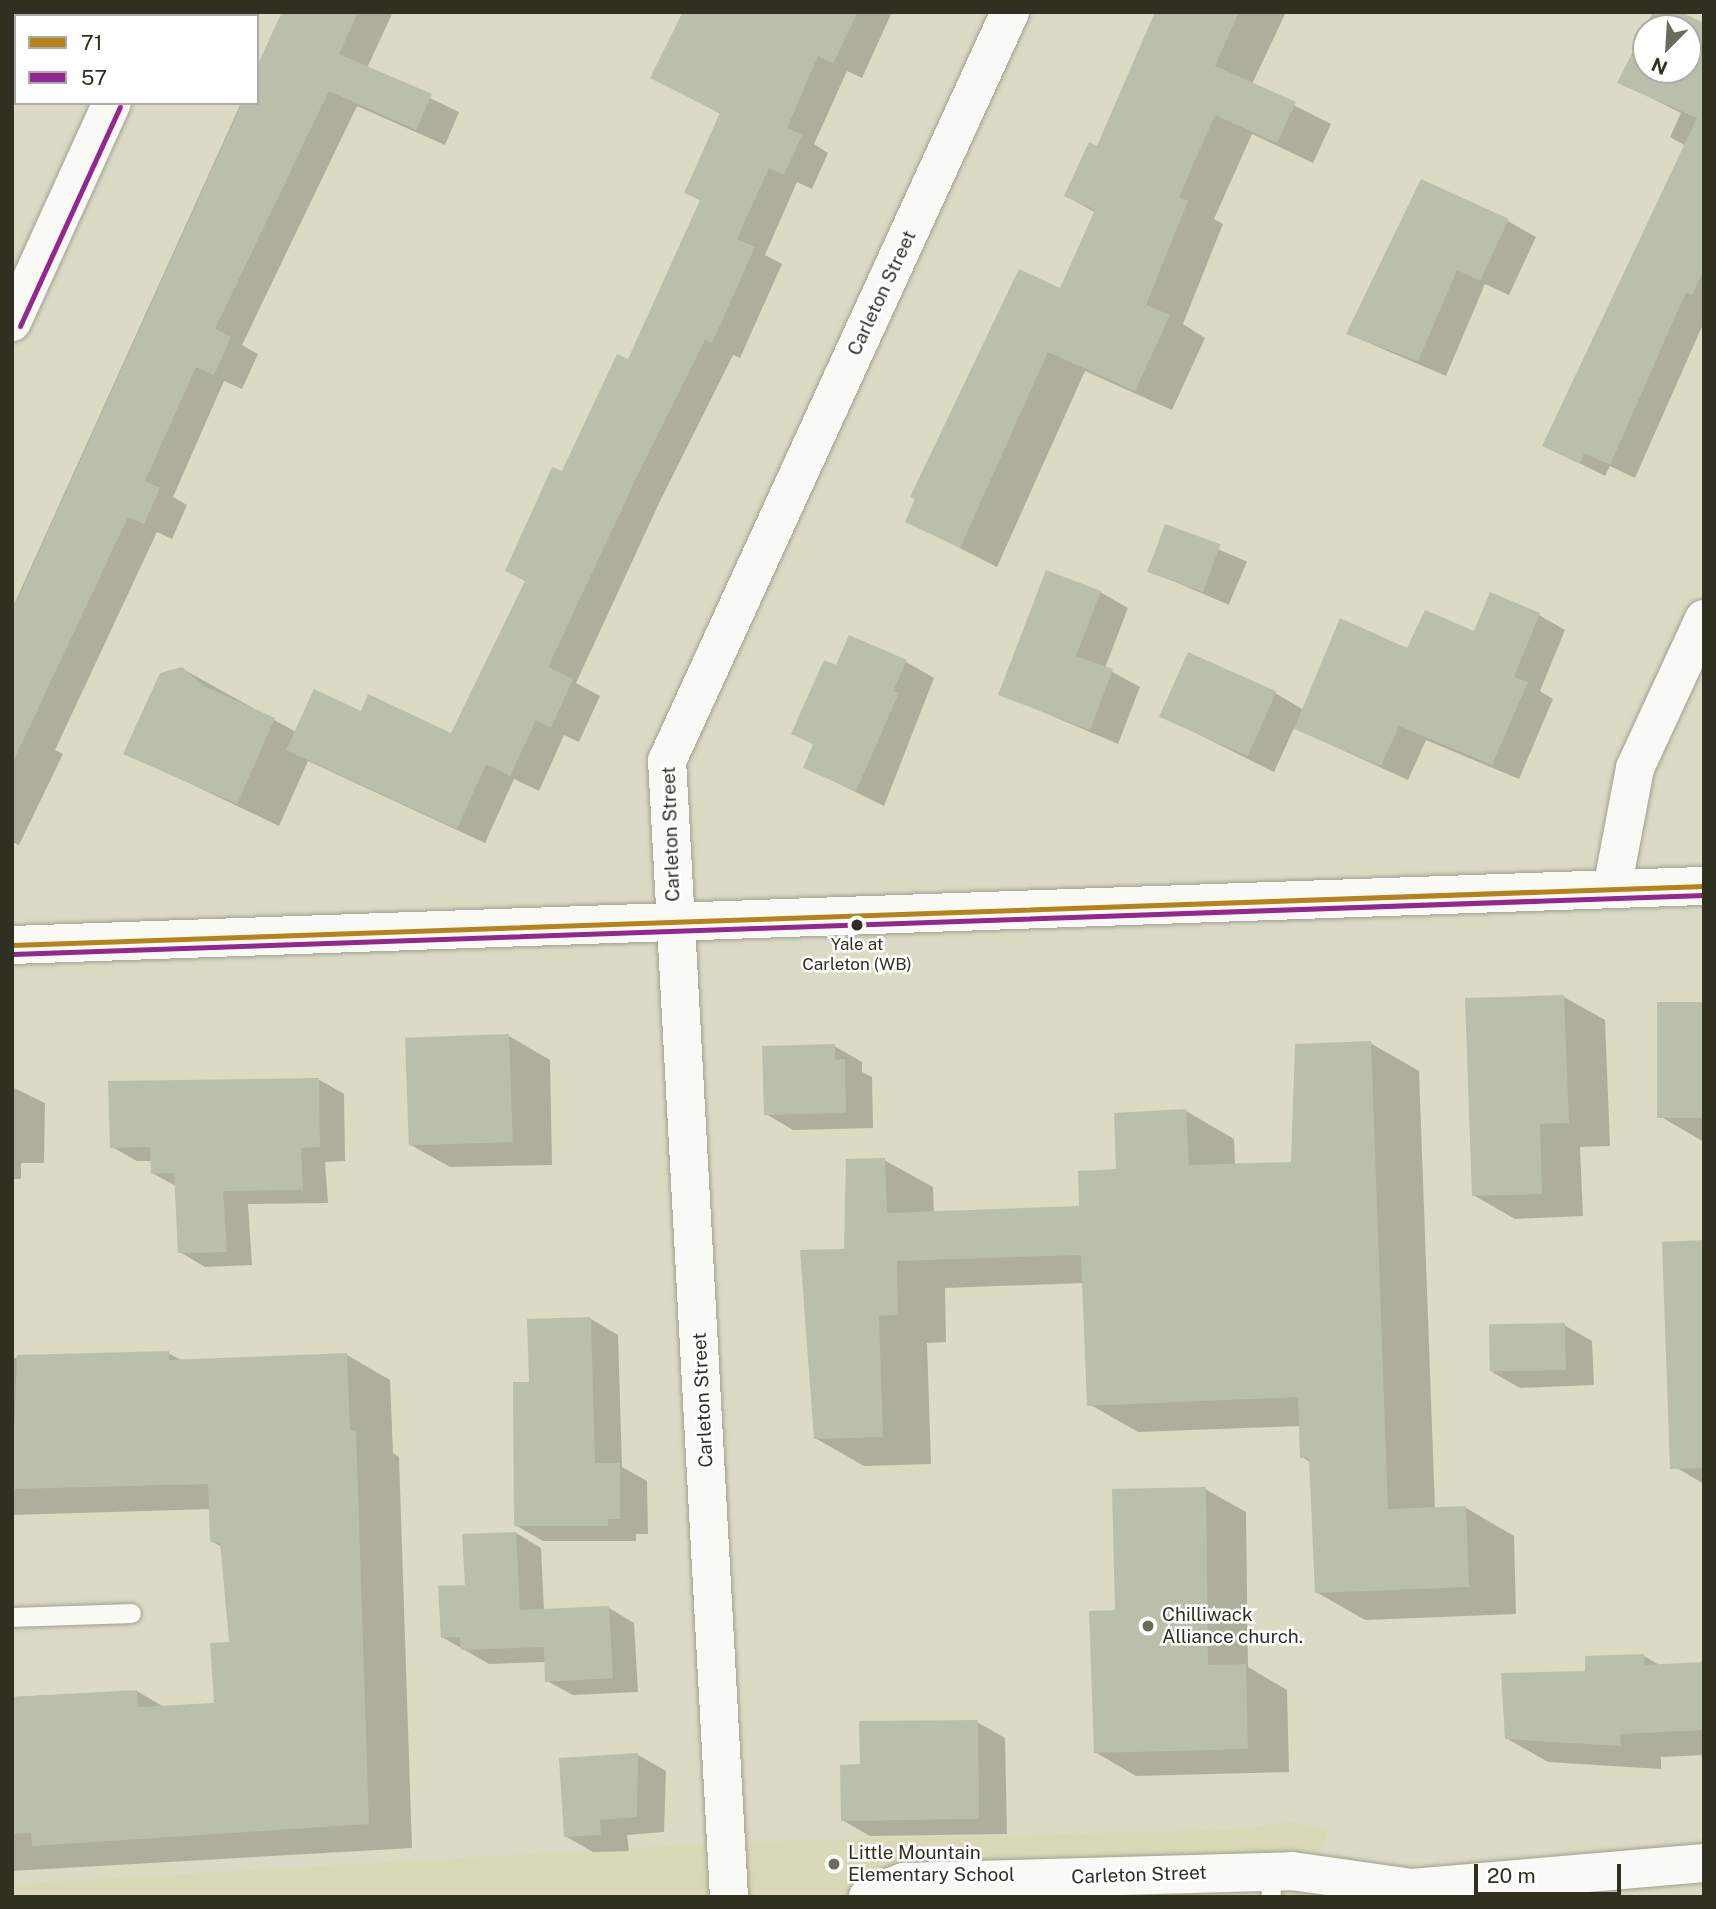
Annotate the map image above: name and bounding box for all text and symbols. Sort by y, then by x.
legend [14,14,259,105]
north arrow [1632,14,1702,84]
text: 71 [81,30,103,55]
text: N [1648,53,1671,79]
text: 57 [81,65,107,90]
street label: Carleton Street [843,227,921,359]
street label: Carleton Street [657,766,685,902]
marker: Yale at Carleton (WB) [850,918,864,932]
place label: Yale at Carleton (WB) [802,935,912,975]
street label: Carleton Street [688,1332,718,1468]
place label: Chilliwack Alliance church. [1162,1604,1303,1648]
marker: Chilliwack Alliance church. [1140,1618,1156,1634]
place label: Little Mountain Elementary School [848,1842,1015,1886]
scale bar [1478,1850,1625,1894]
marker: Little Mountain Elementary School [826,1856,842,1872]
street label: Carleton Street [1071,1861,1207,1889]
text: 20 m [1487,1863,1536,1888]

